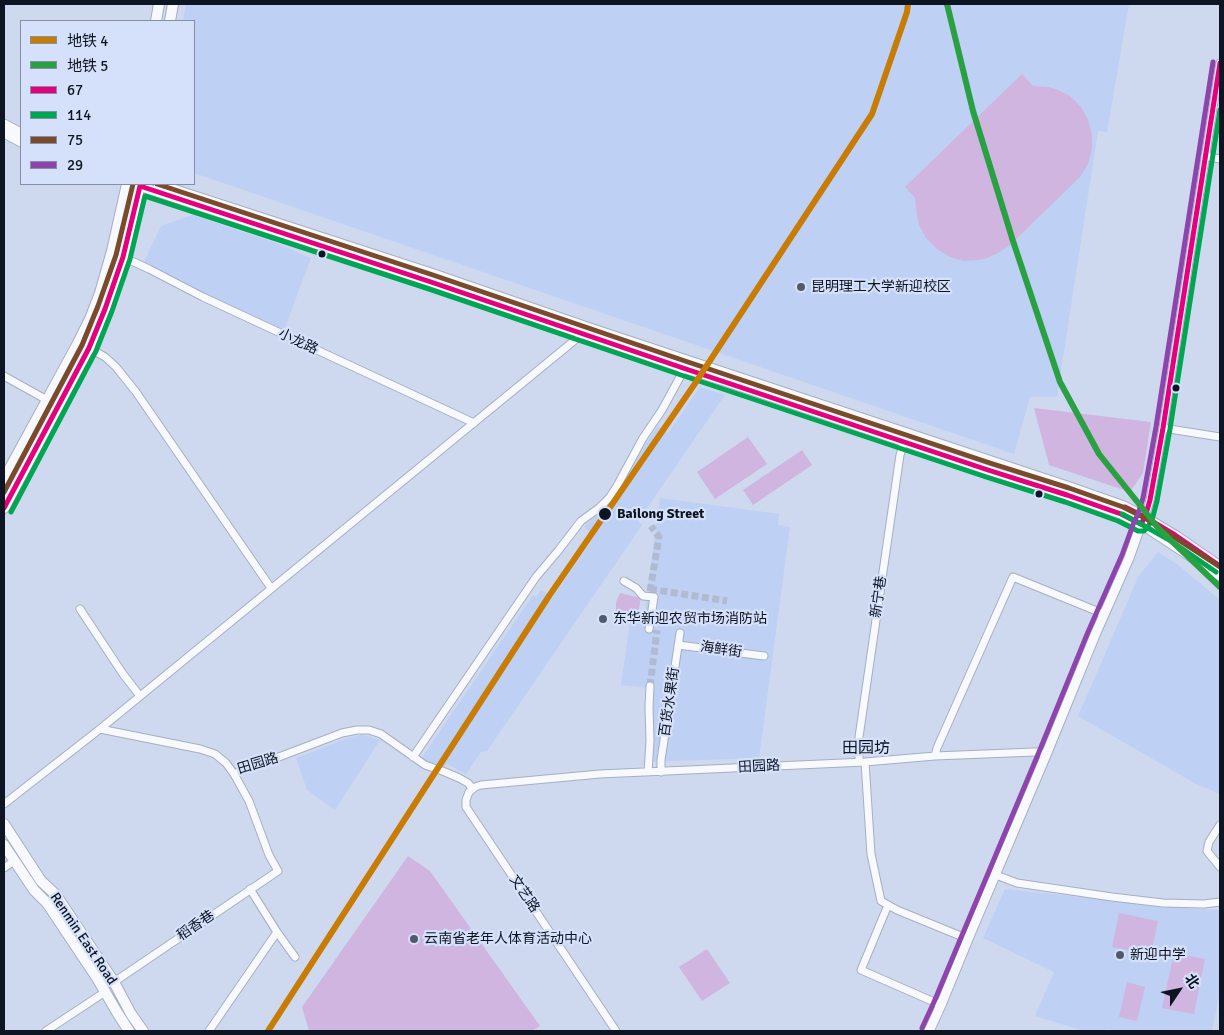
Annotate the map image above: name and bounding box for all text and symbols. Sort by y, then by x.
legend [20,20,195,185]
text: 地铁 4 [67,32,108,50]
text: 地铁 5 [67,57,108,75]
text: 67 [67,81,83,99]
text: 114 [67,106,91,124]
text: 75 [67,131,83,149]
text: 29 [67,156,83,174]
unlabelled marker [317,249,327,259]
place label: 昆明理工大学新迎校区 [811,279,951,295]
marker: 昆明理工大学新迎校区 [795,281,807,293]
street label: 小龙路 [275,326,321,358]
unlabelled marker [1171,383,1181,393]
unlabelled marker [1034,489,1044,499]
marker: Bailong Street [597,506,613,522]
place label: Bailong Street [617,506,704,522]
street label: 新宁巷 [868,575,890,619]
place label: 东华新迎农贸市场消防站 [613,611,767,627]
marker: 东华新迎农贸市场消防站 [597,613,609,625]
street label: 海鲜街 [699,639,743,661]
street label: 百货水果街 [657,666,683,738]
district label: 田园坊 [842,739,890,759]
street label: 田园路 [235,750,281,778]
street label: 田园路 [738,758,780,776]
street label: 文艺路 [505,872,543,916]
street label: Renmin East Road [46,890,120,988]
street label: 稻香巷 [174,907,218,945]
place label: 云南省老年人体育活动中心 [424,931,592,947]
marker: 云南省老年人体育活动中心 [408,933,420,945]
place label: 新迎中学 [1130,947,1186,963]
marker: 新迎中学 [1114,949,1126,961]
north arrow [1154,965,1204,1015]
text: 北 [1181,971,1203,992]

